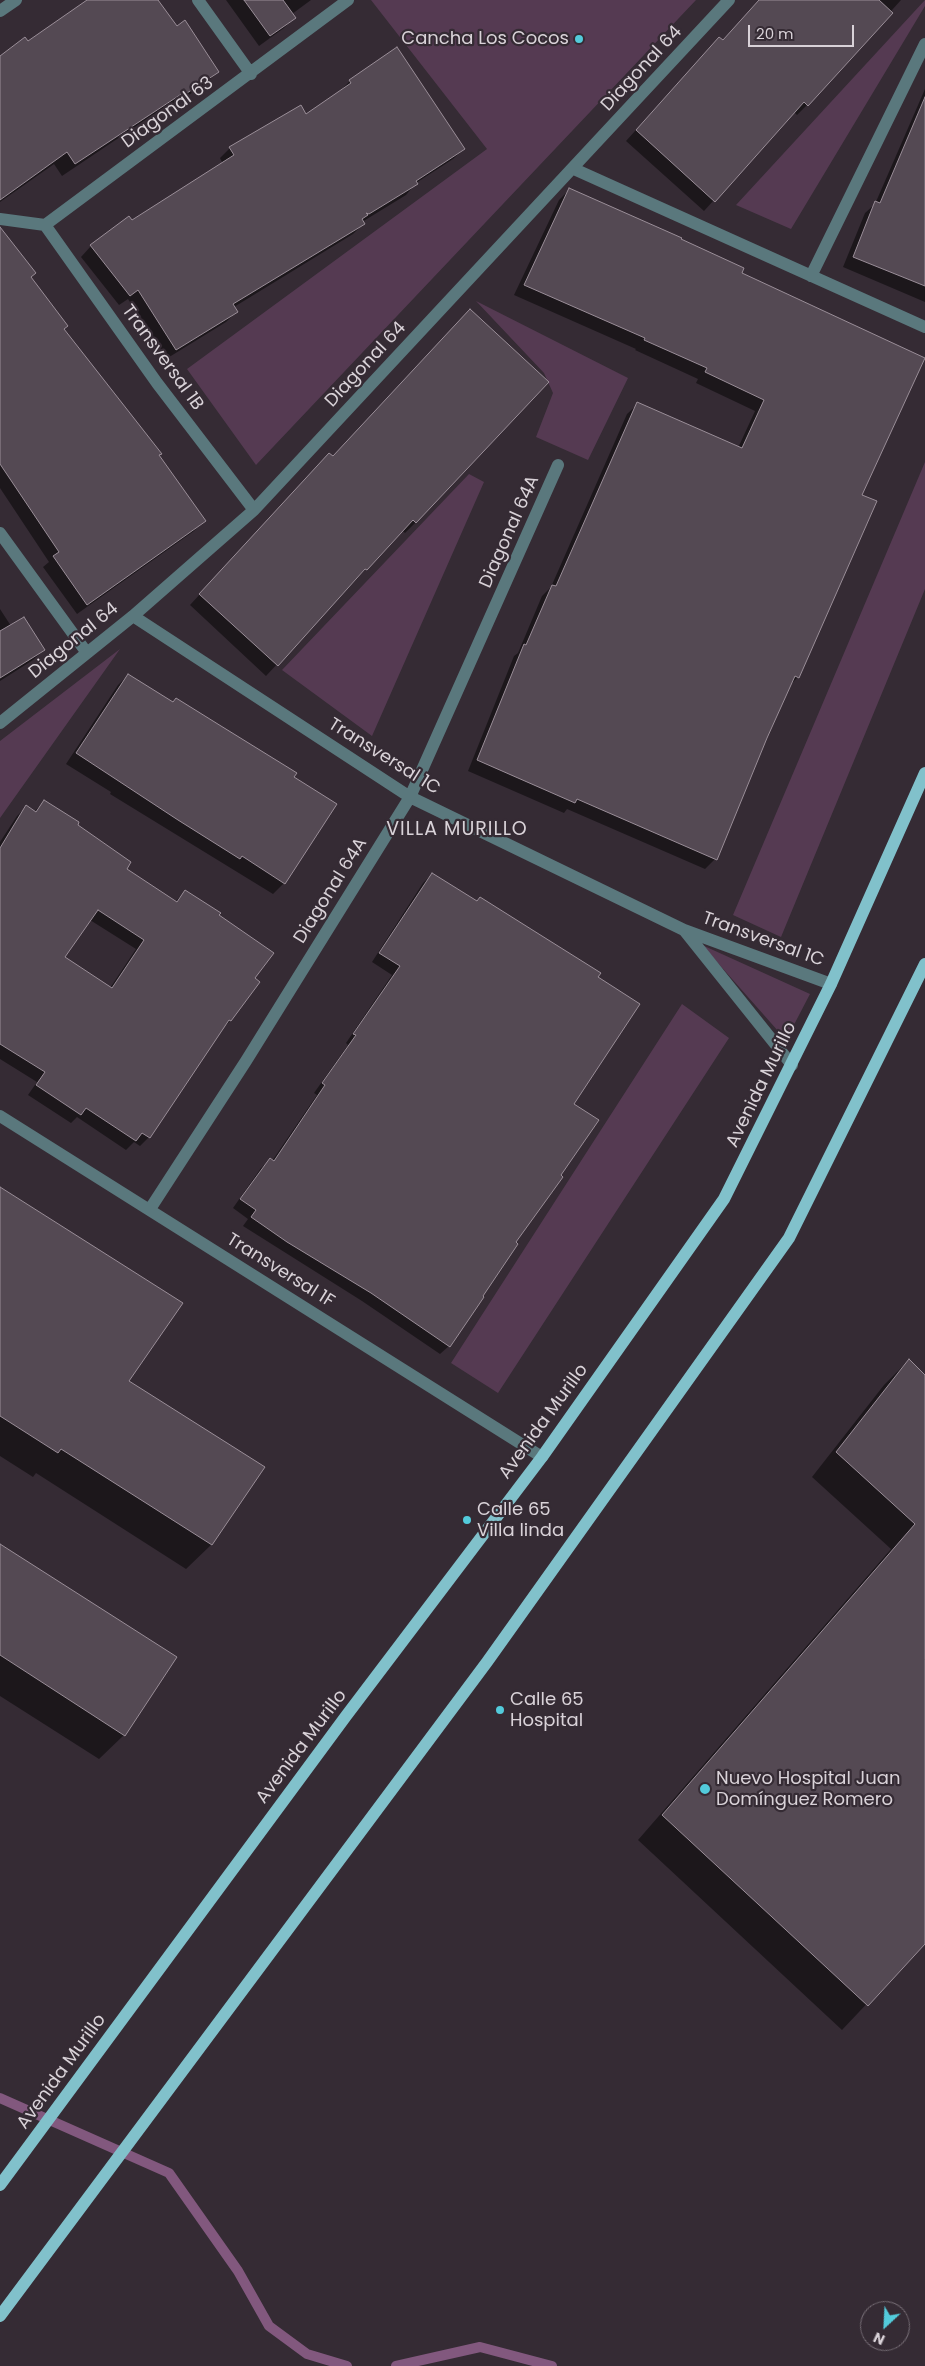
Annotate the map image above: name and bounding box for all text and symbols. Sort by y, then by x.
scale bar [750,15,856,47]
street label: Diagonal 64 [597,22,687,116]
text: 20 m [756,23,794,44]
place label: Cancha Los Cocos [401,28,569,50]
marker: Cancha Los Cocos [573,33,585,45]
street label: Diagonal 63 [118,73,218,153]
street label: Transversal 1B [116,301,208,415]
street label: Diagonal 64 [321,318,411,412]
street label: Diagonal 64A [476,472,544,592]
street label: Diagonal 64 [25,598,123,684]
street label: Transversal 1C [324,714,444,800]
district label: VILLA MURILLO [385,819,529,841]
street label: Diagonal 64A [290,834,372,948]
street label: Transversal 1C [699,908,827,972]
street label: Avenida Murillo [722,1019,802,1151]
street label: Transversal 1F [222,1229,338,1313]
street label: Avenida Murillo [495,1360,593,1484]
place label: Calle 65 Villa linda [477,1499,564,1542]
marker: Calle 65 Villa linda [461,1514,473,1526]
street label: Avenida Murillo [252,1686,352,1808]
place label: Calle 65 Hospital [510,1689,584,1732]
marker: Calle 65 Hospital [494,1704,506,1716]
place label: Nuevo Hospital Juan Domínguez Romero [716,1768,900,1810]
marker: Nuevo Hospital Juan Domínguez Romero [698,1782,712,1796]
street label: Avenida Murillo [13,2010,111,2134]
north arrow [860,2301,910,2351]
text: N [870,2327,888,2350]

